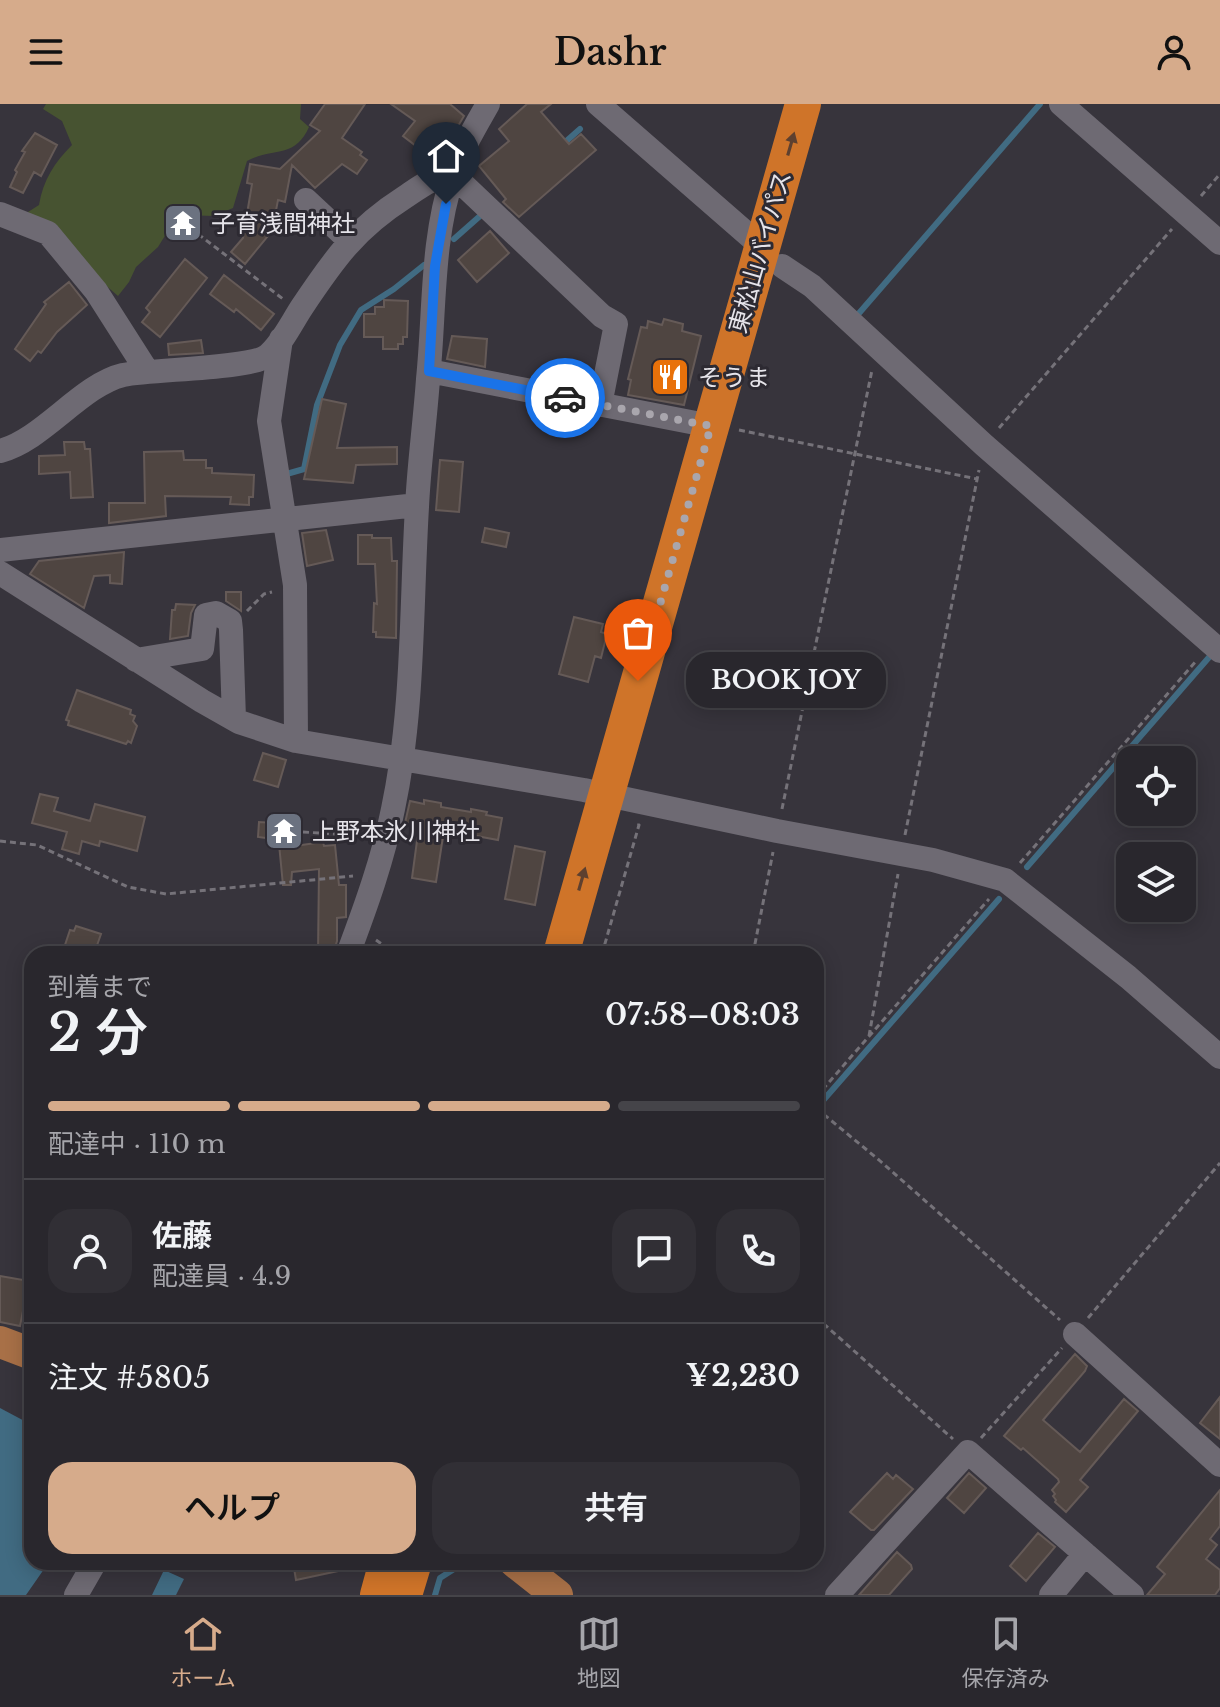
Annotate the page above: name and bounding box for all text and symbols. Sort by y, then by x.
icon: menu [24,30,68,74]
text: Dashr [554,30,666,75]
icon: person [1152,30,1196,74]
pin [412,122,480,204]
one-way arrow [785,132,798,156]
icon: home [424,134,468,178]
street label: 東松山バイパス [723,167,797,337]
temple icon: 子育浅間神社 [162,202,204,244]
place label: 子育浅間神社 [211,209,355,238]
restaurant icon: そうま [649,356,691,398]
courier [525,358,605,438]
place label: そうま [698,363,770,392]
icon: car [543,376,587,420]
pin [604,599,672,681]
icon: bag [616,611,660,655]
callout: BOOK JOY [686,653,886,709]
text: BOOK JOY [711,664,861,696]
map controls [1116,746,1196,922]
button: locate [1116,746,1196,826]
temple icon: 上野本氷川神社 [263,810,305,852]
place label: 上野本氷川神社 [312,817,480,846]
button: layers [1116,842,1196,922]
one-way arrow [576,866,589,890]
text: 到着まで [48,971,152,1003]
text: 07:58–08:03 [605,996,800,1033]
text: 2 分 [48,1001,147,1065]
text: 配達中 · 110 m [48,1128,225,1160]
button: person [48,1209,132,1293]
button: chat [612,1209,696,1293]
button: phone [716,1209,800,1293]
text: 佐藤 [152,1217,212,1254]
text: 配達員 · 4.9 [152,1260,291,1292]
text: ¥2,230 [686,1357,800,1394]
text: 注文 #5805 [48,1359,210,1396]
button: ヘルプ [48,1462,416,1554]
button: 共有 [432,1462,800,1554]
tab: ホーム [170,1612,236,1692]
tab: 地図 [577,1612,621,1692]
tab: 保存済み [962,1612,1050,1692]

